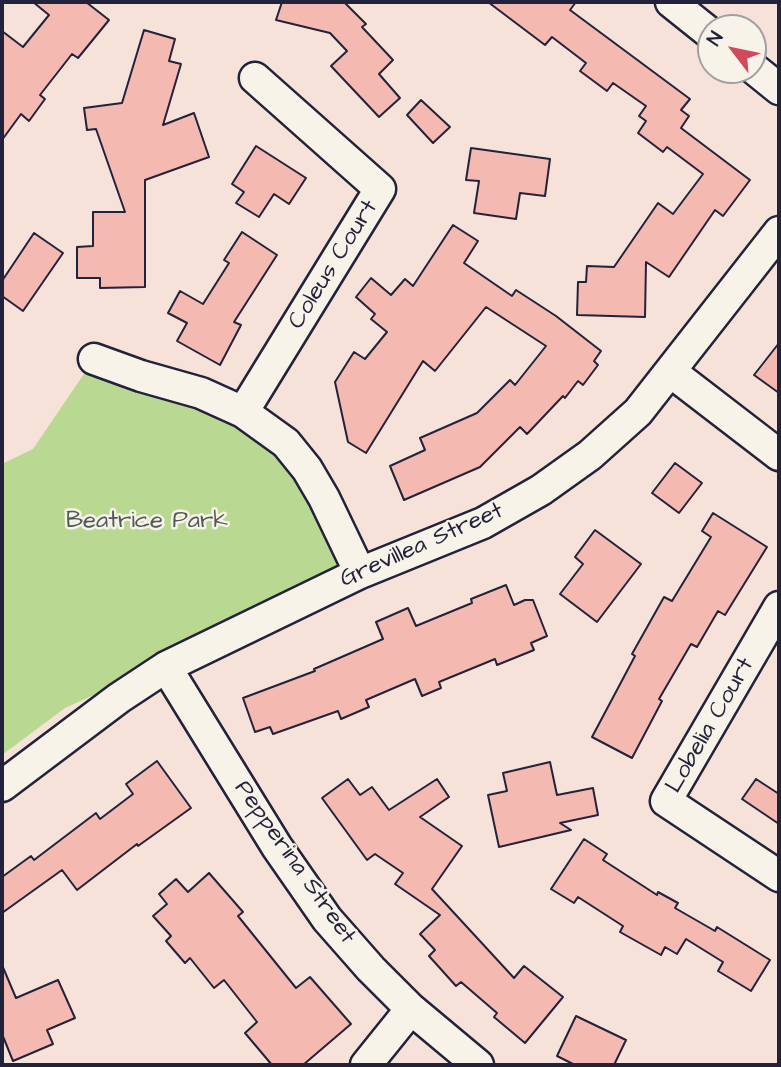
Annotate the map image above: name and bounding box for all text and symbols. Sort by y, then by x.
north arrow [697,14,767,84]
text: N [701,26,730,51]
street label: Coleus Court [283,195,385,335]
street label: Grevillea Street [336,497,508,595]
park label: Beatrice Park [66,508,228,536]
street label: Lobelia Court [661,653,761,799]
street label: Pepperina Street [227,776,361,950]

